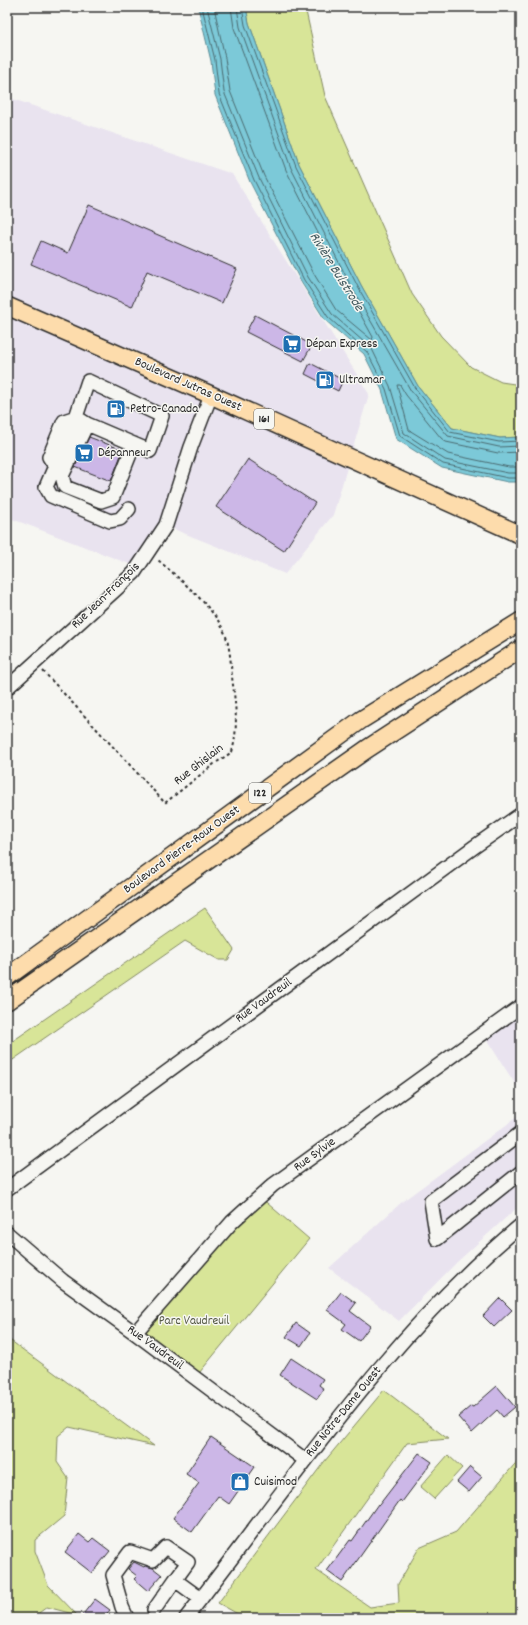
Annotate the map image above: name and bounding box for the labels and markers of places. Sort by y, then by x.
supermarket icon: Dépan Express [281,333,303,355]
place label: Dépan Express [306,335,378,354]
fuel station icon: Ultramar [314,369,336,391]
place label: Ultramar [339,371,384,390]
fuel station icon: Petro-Canada [105,398,127,420]
place label: Petro-Canada [130,400,199,419]
supermarket icon: Dépanneur [73,442,95,464]
place label: Dépanneur [98,444,151,463]
shop icon: Cuisimod [229,1471,251,1493]
place label: Cuisimod [254,1473,297,1492]

